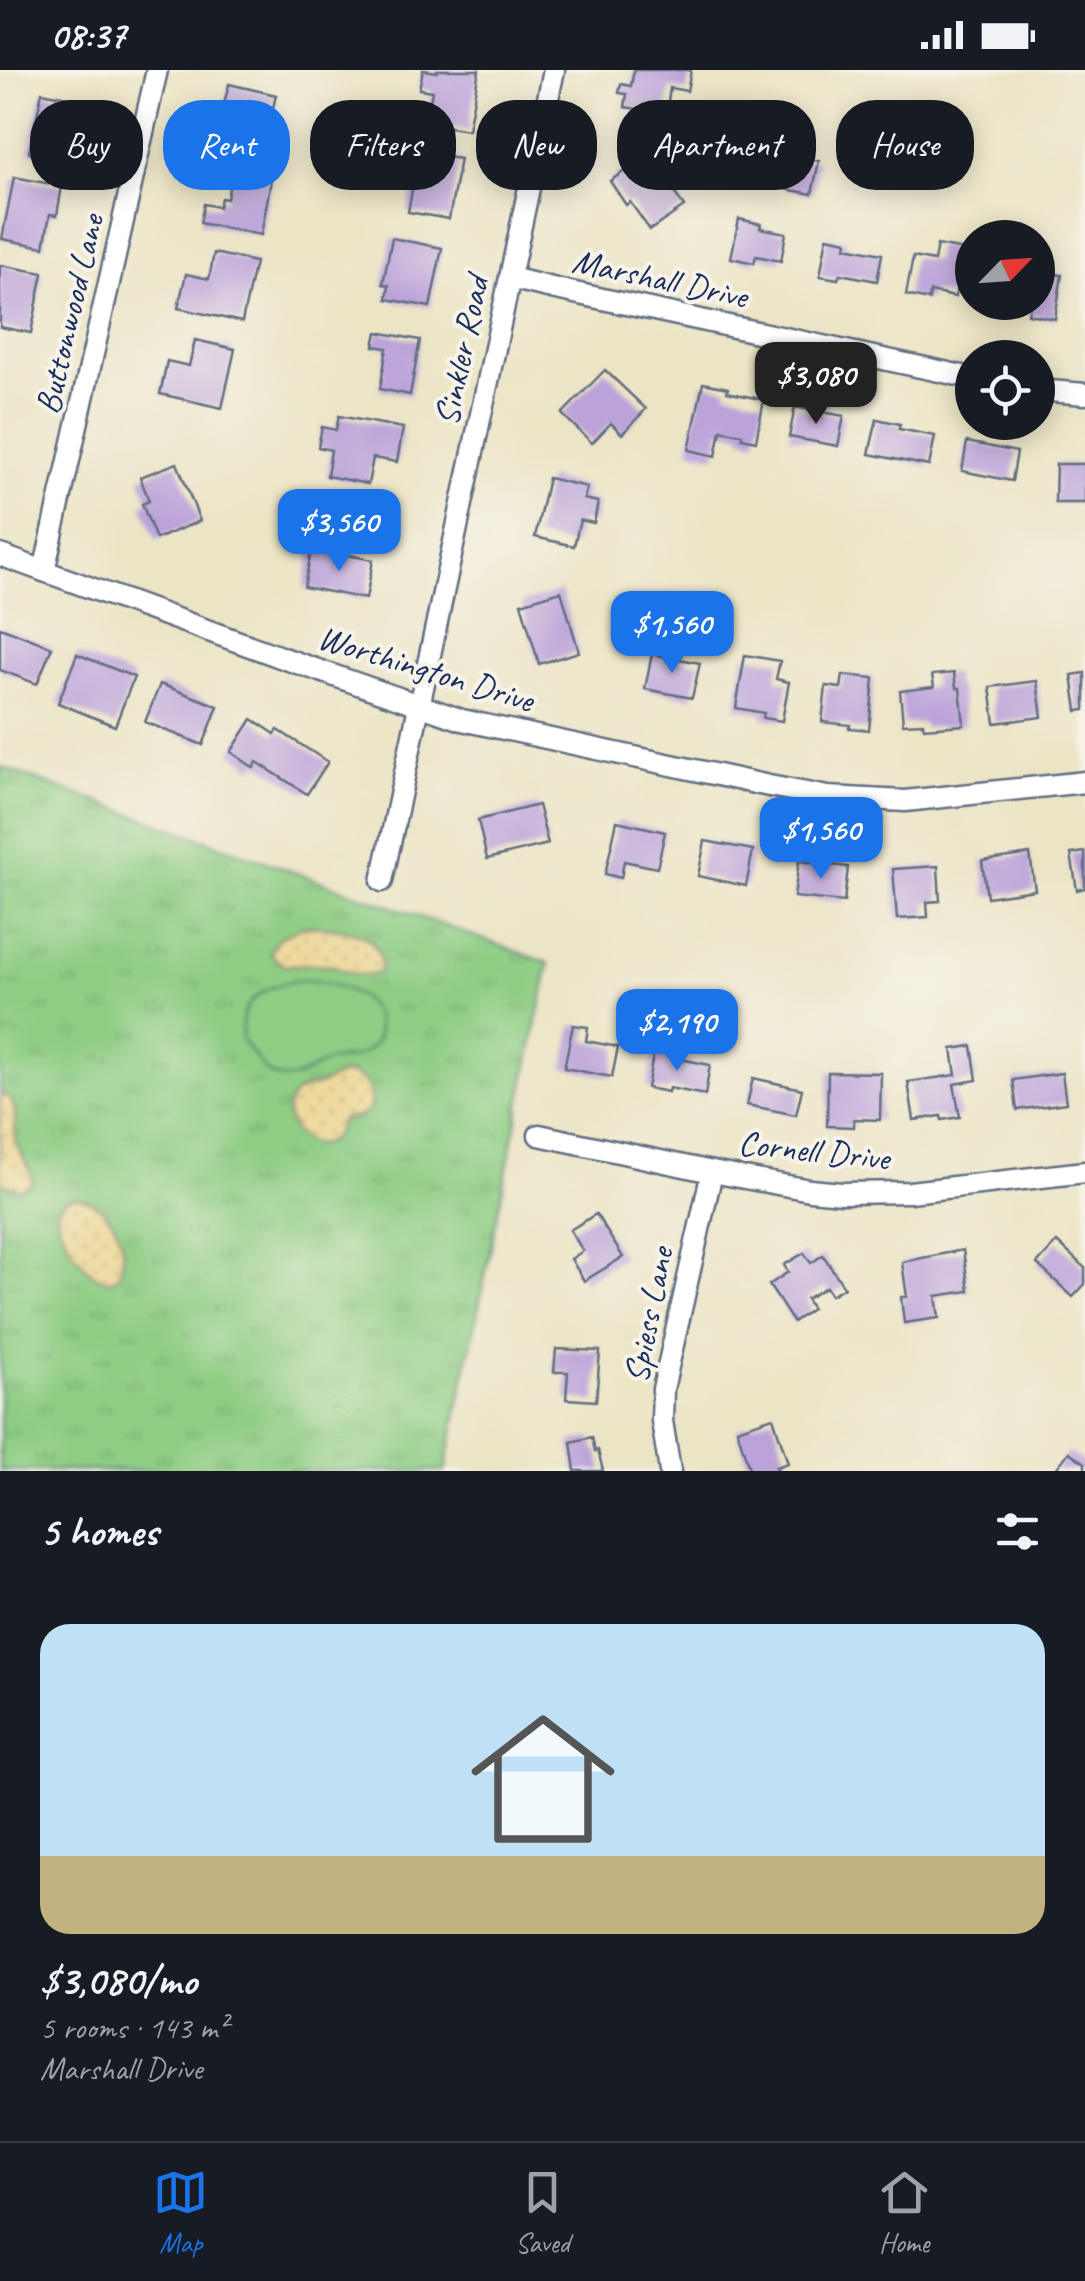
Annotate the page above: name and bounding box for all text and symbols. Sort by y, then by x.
text: 08:37 [50,12,126,59]
chip: Buy [30,100,143,190]
chip: Rent [163,100,290,190]
chip: Filters [310,100,456,190]
chip: New [476,100,597,190]
chip: Apartment [617,100,816,190]
chip: House [836,100,974,190]
street label: Buttonwood Lane [25,207,115,418]
north arrow [955,220,1055,320]
map controls [955,220,1055,440]
street label: Marshall Drive [568,238,754,320]
street label: Sinkler Road [424,267,500,430]
button: locate [955,340,1055,440]
pin: $3,080 [735,342,897,427]
text: $3,080 [777,354,855,395]
pin: $3,560 [258,489,420,574]
text: $3,560 [300,501,378,542]
pin: $1,560 [591,591,753,676]
text: $1,560 [633,603,711,644]
street label: Worthington Drive [313,614,541,723]
pin: $1,560 [740,797,902,882]
text: $1,560 [782,809,860,850]
pin: $2,190 [596,989,758,1074]
text: $2,190 [638,1001,716,1042]
street label: Cornell Drive [736,1120,894,1181]
street label: Spiess Lane [613,1241,684,1387]
icon: filters [990,1504,1045,1559]
text: 5 homes [40,1505,158,1558]
icon: home [453,1689,633,1869]
text: $3,080/mo [40,1954,197,2007]
text: 5 rooms · 143 m² [40,2007,227,2048]
text: Marshall Drive [40,2048,202,2089]
tab: Map [153,2165,208,2260]
tab: Saved [515,2165,570,2260]
tab: Home [877,2165,932,2260]

